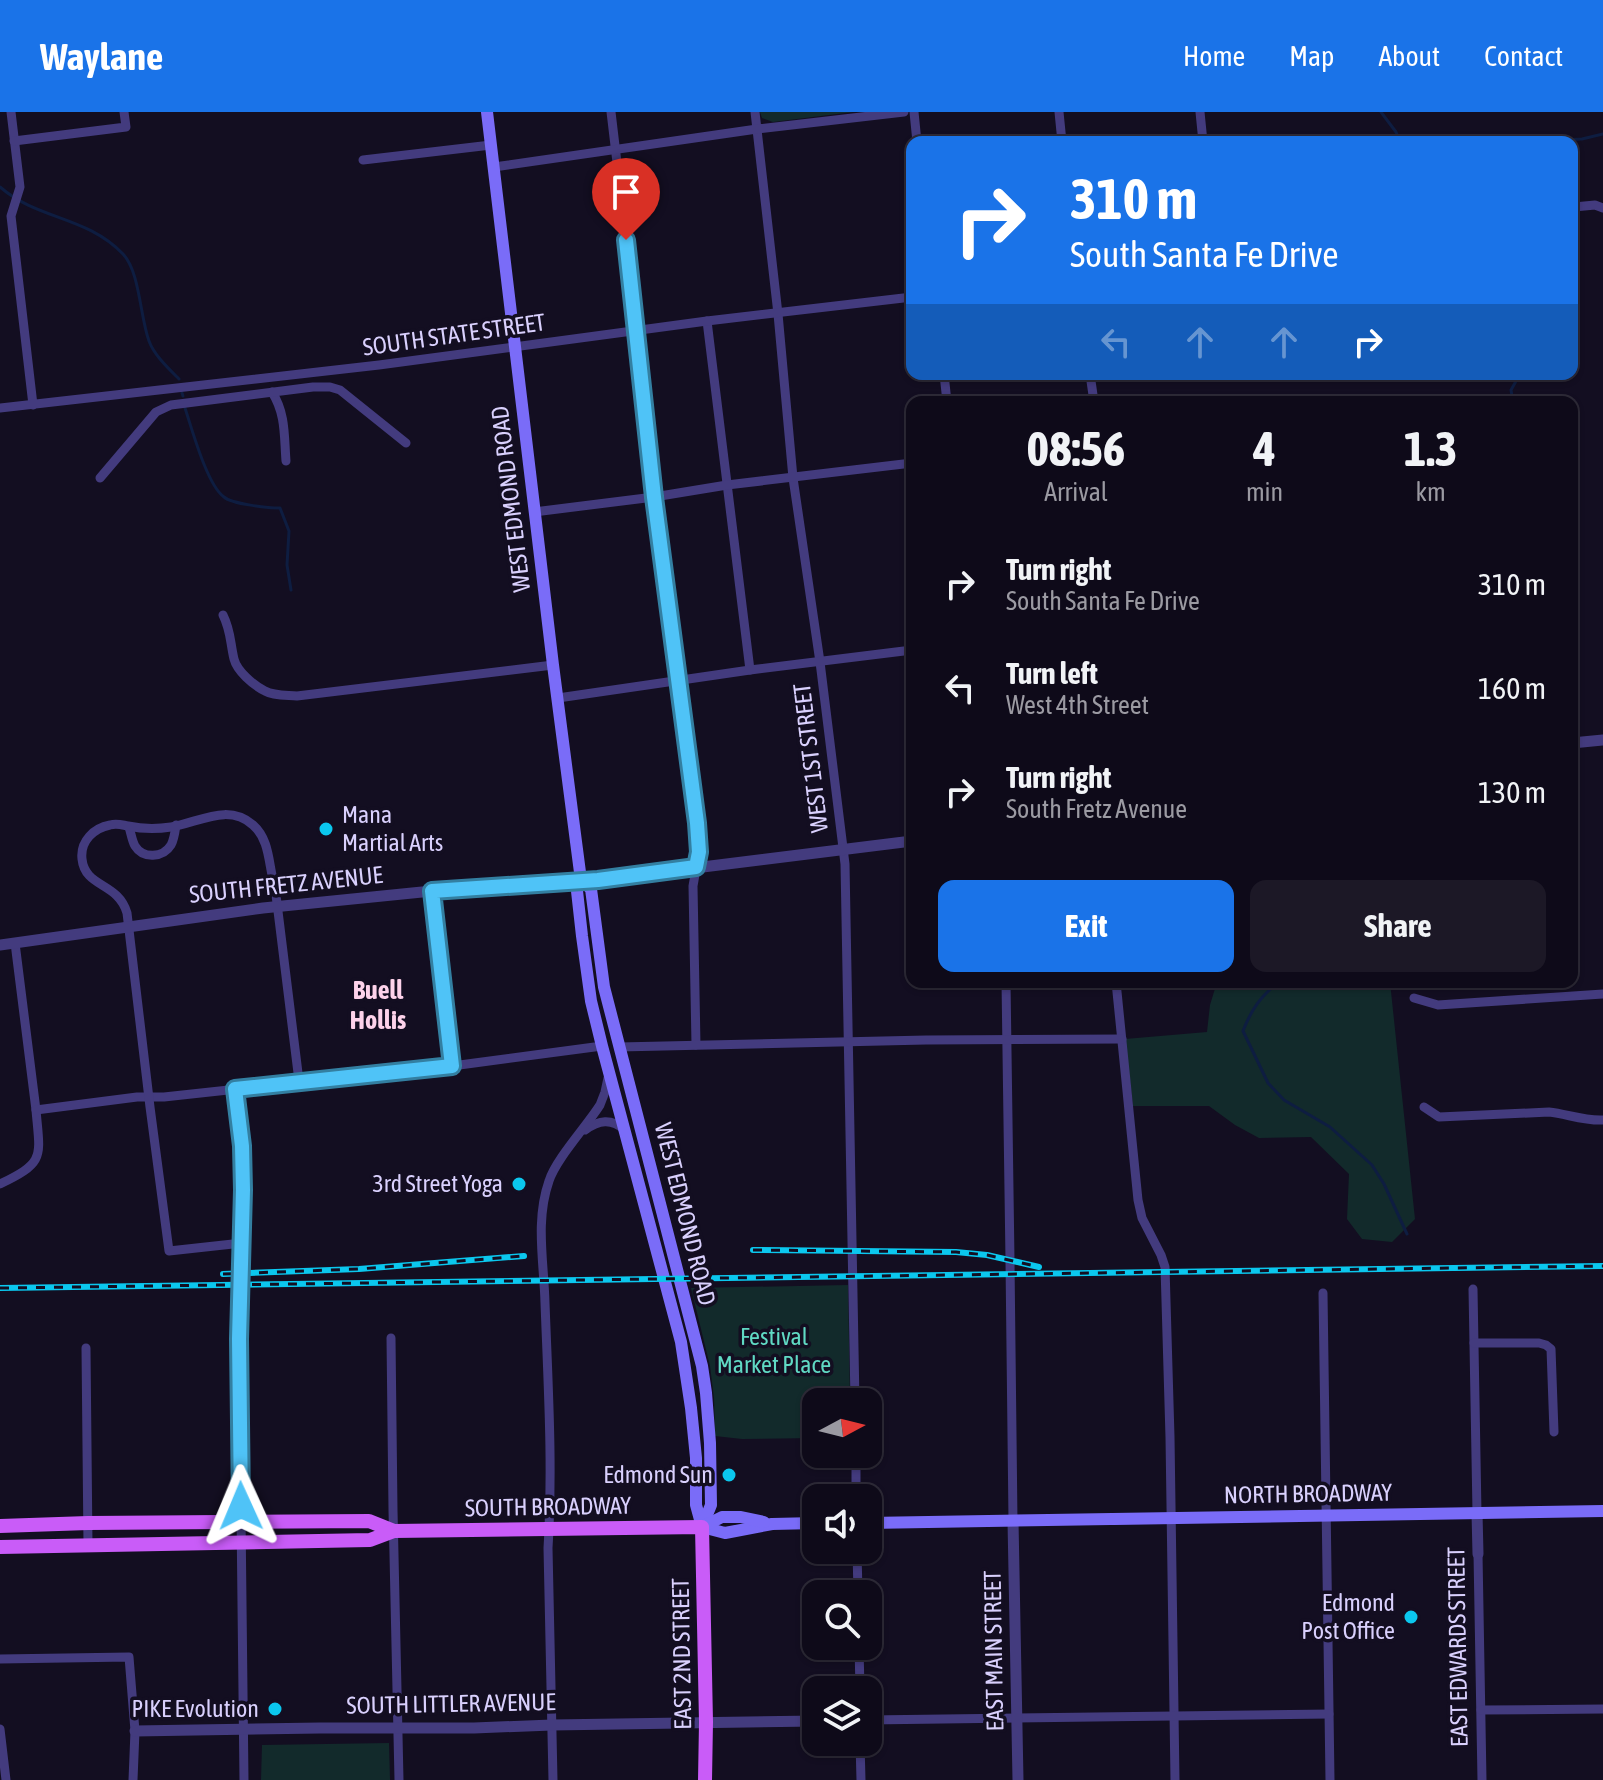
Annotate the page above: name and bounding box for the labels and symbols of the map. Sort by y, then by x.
pin [592,158,660,240]
street label: SOUTH STATE STREET [361,308,547,361]
street label: WEST EDMOND ROAD [486,405,535,594]
street label: WEST 1ST STREET [788,681,833,834]
place label: Mana Martial Arts [342,801,443,856]
marker: Mana Martial Arts [317,820,335,838]
street label: SOUTH FRETZ AVENUE [188,861,384,908]
district label: Buell Hollis [350,975,406,1035]
street label: WEST EDMOND ROAD [650,1120,721,1308]
place label: 3rd Street Yoga [373,1170,503,1197]
marker: 3rd Street Yoga [510,1175,528,1193]
park label: Festival Market Place [717,1323,831,1378]
north arrow [802,1388,882,1468]
place label: Edmond Sun [603,1461,713,1488]
position arrow [199,1464,283,1548]
marker: Edmond Sun [720,1466,738,1484]
street label: NORTH BROADWAY [1224,1479,1393,1508]
street label: SOUTH BROADWAY [465,1492,632,1521]
street label: EAST EDWARDS STREET [1442,1546,1473,1747]
street label: EAST MAIN STREET [979,1570,1008,1732]
street label: EAST 2ND STREET [667,1577,696,1730]
place label: Edmond Post Office [1301,1589,1395,1644]
marker: Edmond Post Office [1402,1608,1420,1626]
street label: SOUTH LITTLER AVENUE [346,1688,556,1719]
place label: PIKE Evolution [131,1695,259,1722]
marker: PIKE Evolution [266,1700,284,1718]

